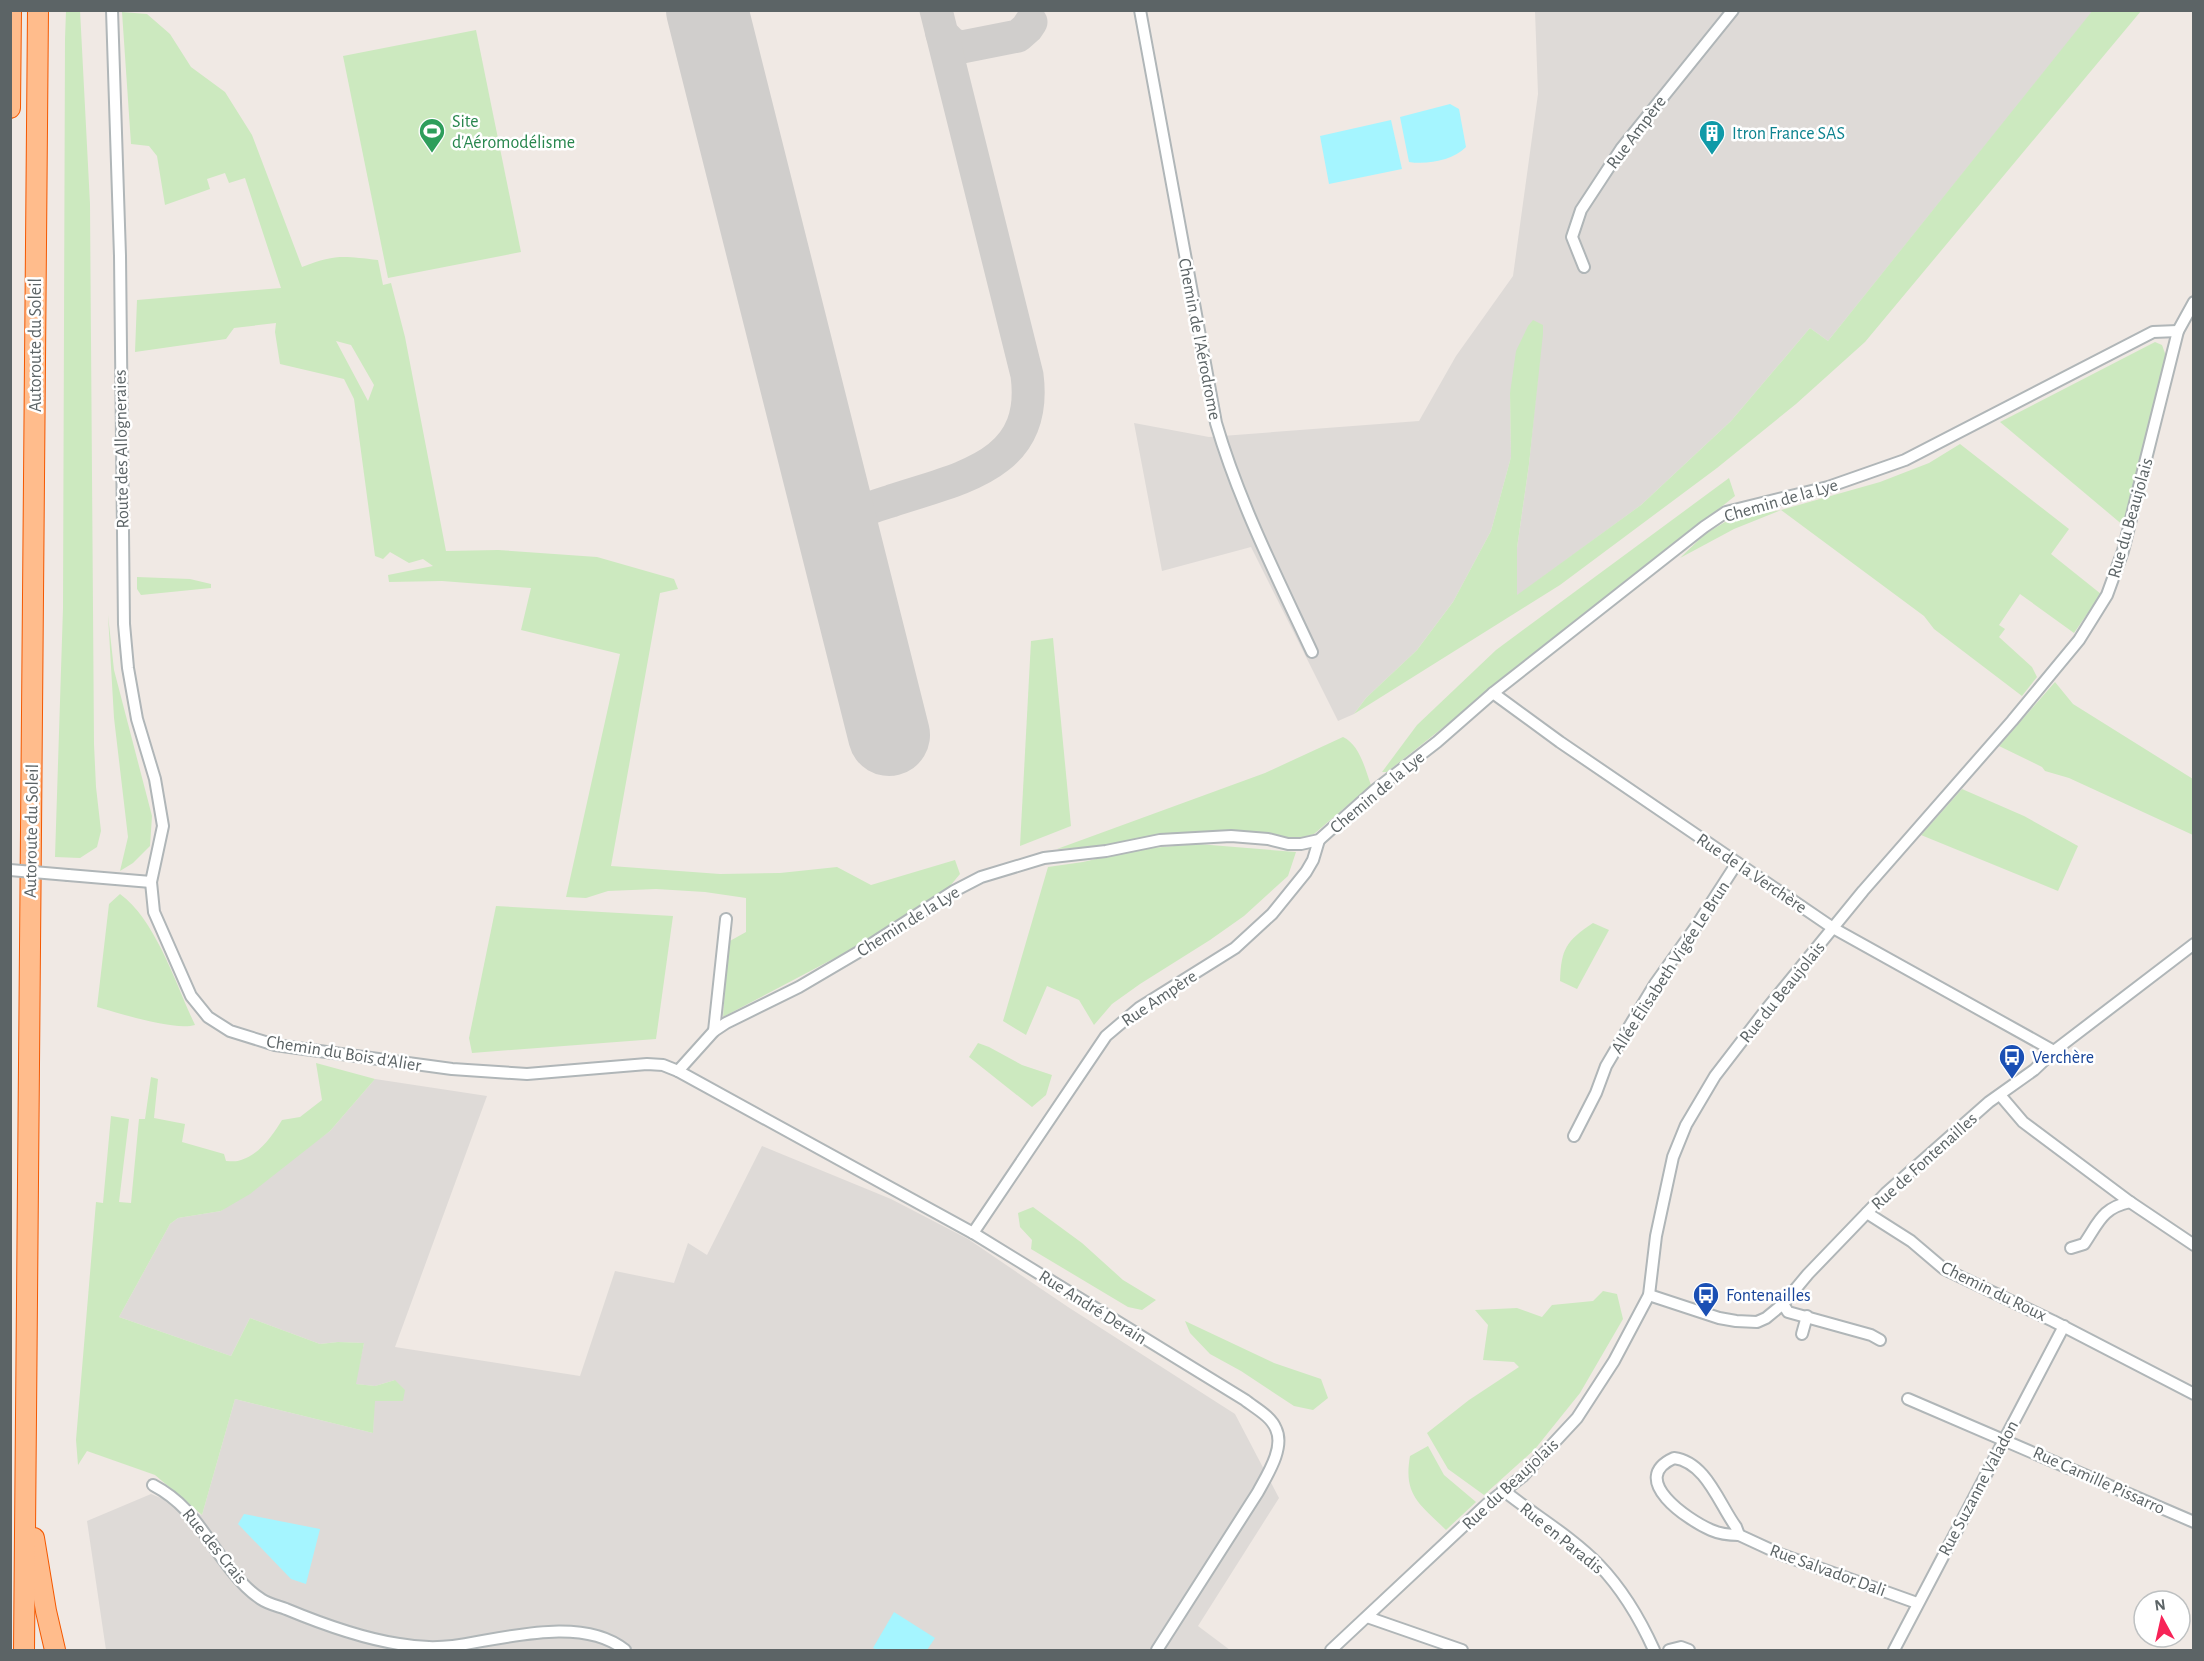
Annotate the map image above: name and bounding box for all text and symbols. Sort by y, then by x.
street label: Rue Ampère [1604,93,1670,172]
place label: Site d'Aéromodélisme [452,113,575,152]
sports icon: Site d'Aéromodélisme [417,116,447,154]
building icon: Itron France SAS [1697,118,1727,156]
place label: Itron France SAS [1732,125,1845,143]
street label: Chemin de l'Aérodrome [1174,257,1224,422]
street label: Autoroute du Soleil [27,278,45,412]
street label: Route des Allogneraies [112,369,132,529]
street label: Rue du Beaujolais [2105,456,2157,580]
street label: Chemin de la Lye [1722,476,1840,526]
street label: Chemin de la Lye [1327,748,1428,837]
street label: Autoroute du Soleil [22,764,42,898]
street label: Rue de la Verchère [1693,830,1810,917]
street label: Allée Élisabeth Vigée Le Brun [1606,876,1733,1057]
street label: Chemin de la Lye [854,883,963,961]
street label: Rue du Beaujolais [1737,939,1829,1047]
street label: Rue Ampère [1119,967,1200,1030]
street label: Chemin du Bois d'Alier [265,1033,423,1075]
bus stop icon: Verchère [1997,1042,2027,1080]
place label: Verchère [2032,1049,2094,1067]
street label: Rue de Fontenailles [1868,1110,1981,1214]
street label: Chemin du Roux [1938,1259,2049,1325]
street label: Rue André Derain [1035,1267,1150,1348]
bus stop icon: Fontenailles [1691,1280,1721,1318]
place label: Fontenailles [1726,1287,1811,1305]
street label: Rue Suzanne Valadon [1936,1418,2022,1559]
street label: Rue du Beaujolais [1459,1436,1562,1534]
street label: Rue Camille Pissarro [2030,1444,2167,1518]
street label: Rue en Paradis [1516,1500,1607,1578]
street label: Rue des Crais [179,1505,250,1588]
street label: Rue Salvador Dali [1767,1542,1888,1600]
north arrow [2132,1589,2192,1649]
text: N [2153,1596,2167,1614]

